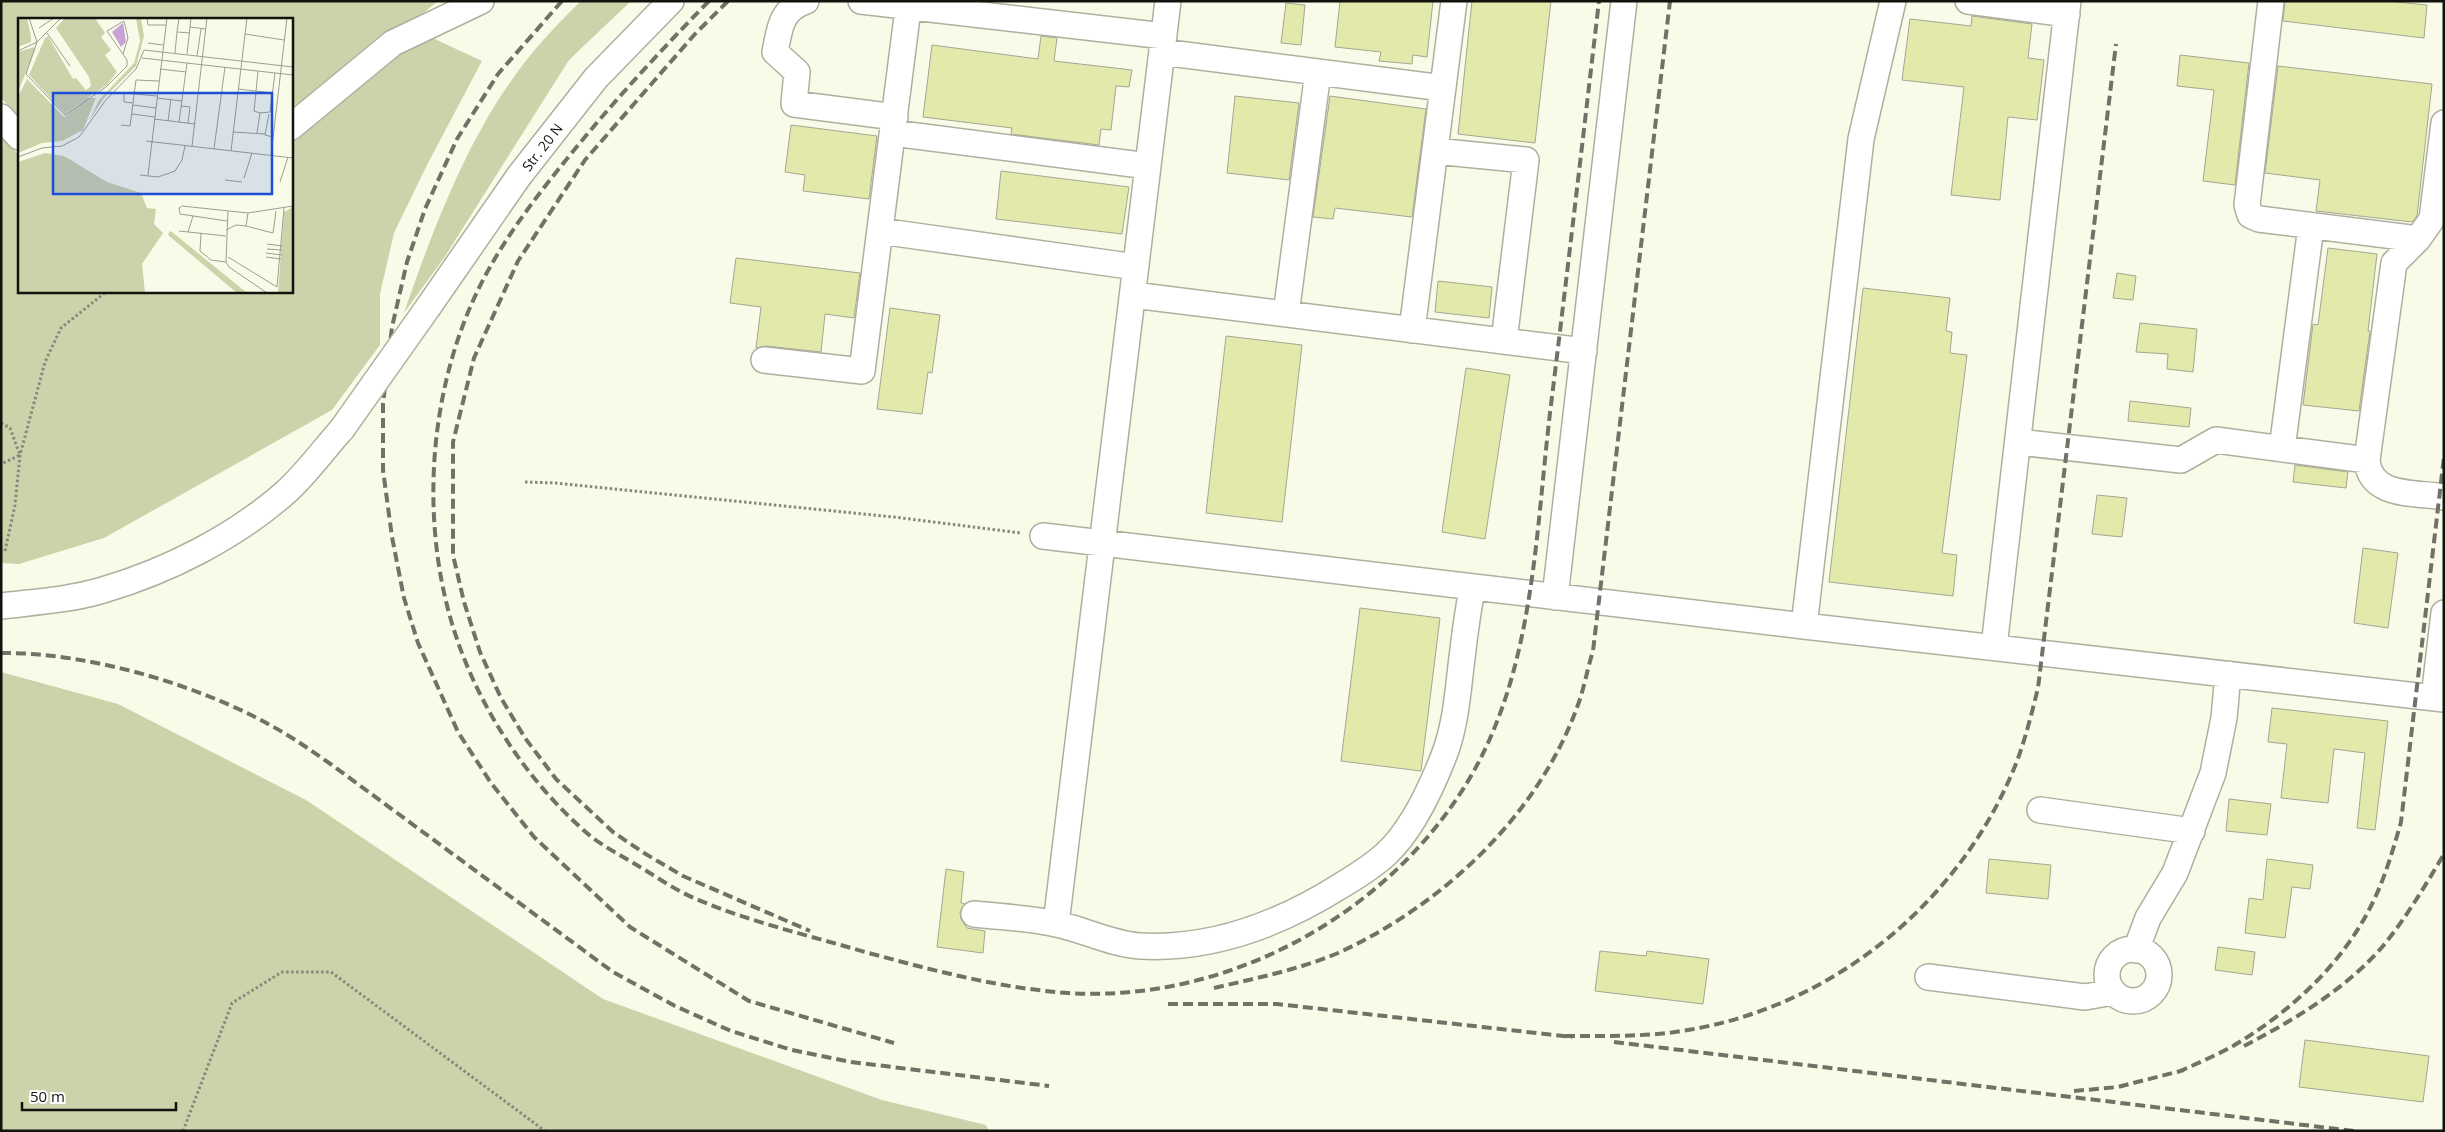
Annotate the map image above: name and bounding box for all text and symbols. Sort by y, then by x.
inset map [18,18,292,292]
street label: Str. 20 N [517,119,567,175]
scale bar [22,1080,176,1112]
text: 50 m [30,1086,65,1106]

